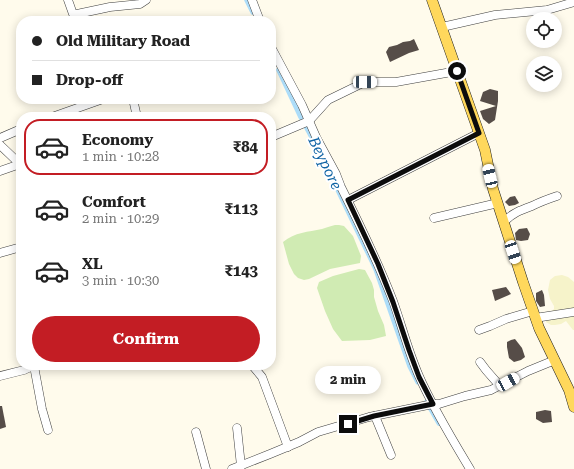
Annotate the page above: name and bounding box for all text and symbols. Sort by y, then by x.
map controls [526,12,562,92]
button: locate [526,12,562,48]
text: Old Military Road [56,32,190,50]
button: layers [526,56,562,92]
route start [448,62,466,80]
text: Drop-off [56,71,123,89]
car [353,76,377,88]
icon: car [34,129,70,165]
text: Economy [82,131,153,149]
water label: Beypore [304,133,346,193]
text: ₹84 [233,138,258,156]
text: 1 min · 10:28 [82,149,159,164]
car [481,163,499,189]
icon: car [34,191,70,227]
text: Comfort [82,193,146,211]
text: ₹113 [224,200,258,218]
text: 2 min · 10:29 [82,211,159,226]
car [504,239,522,265]
icon: car [34,253,70,289]
text: XL [82,255,103,273]
text: ₹143 [224,262,258,280]
text: 3 min · 10:30 [82,273,159,288]
button: Confirm [32,316,260,362]
callout: 2 min [315,366,381,394]
car [495,371,521,393]
text: 2 min [330,372,366,387]
route end [339,415,357,433]

